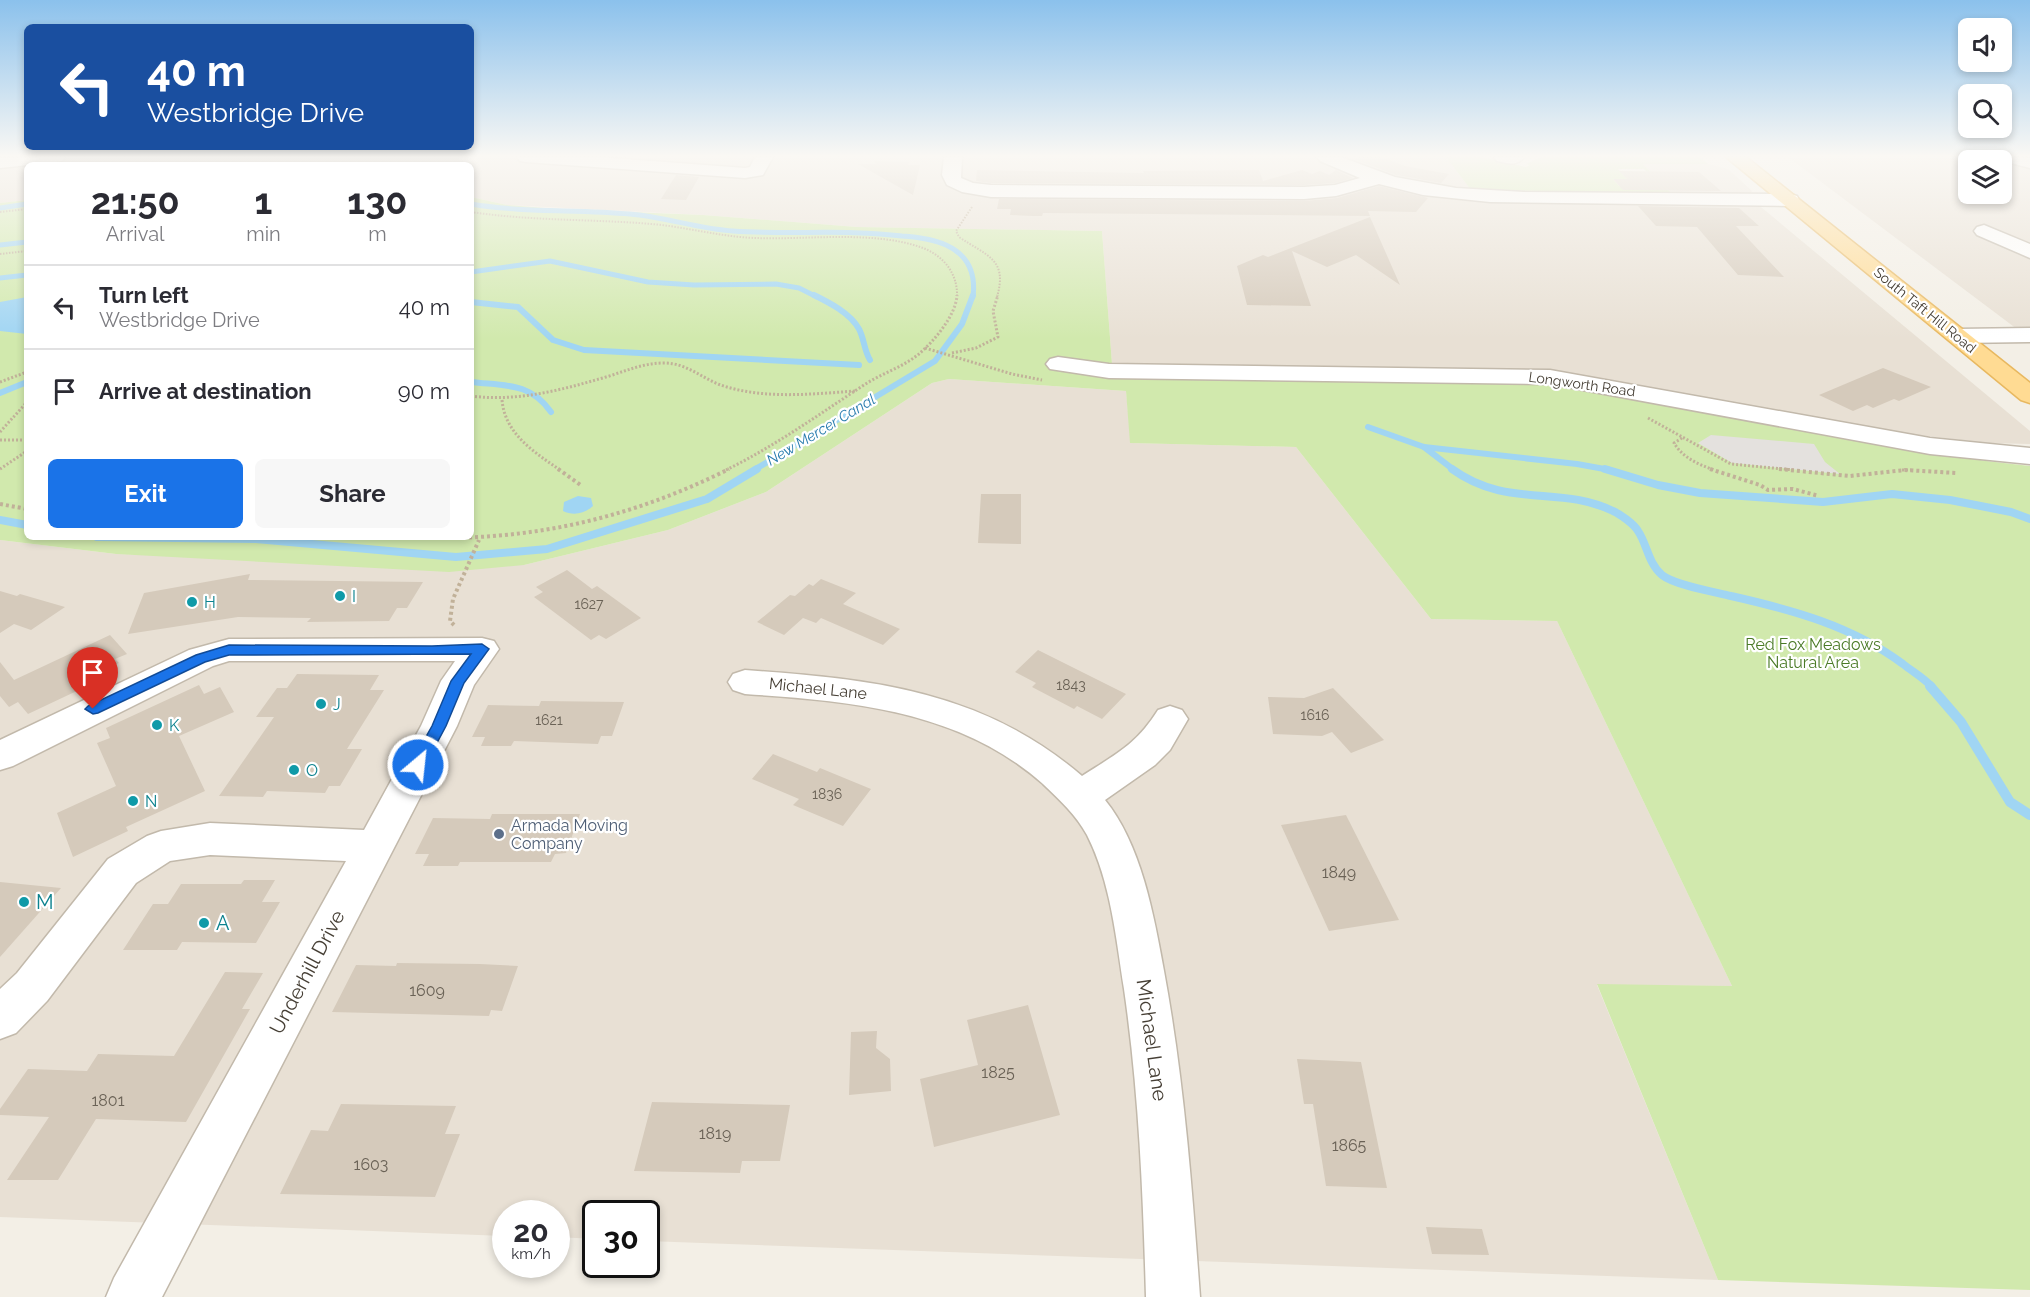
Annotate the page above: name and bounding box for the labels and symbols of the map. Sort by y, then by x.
street label: South Taft Hill Road [1871,264,1979,356]
street label: Longworth Road [1528,369,1636,399]
water label: New Mercer Canal [763,390,879,470]
place label: I [352,587,356,606]
marker: I [333,589,347,603]
place label: H [204,593,216,612]
marker: H [185,595,199,609]
house number: 1627 [574,596,604,612]
park label: Red Fox Meadows Natural Area [1745,635,1881,672]
pin [67,647,118,709]
street label: Michael Lane [768,674,868,703]
house number: 1843 [1056,677,1086,693]
place label: J [333,695,341,714]
marker: J [314,697,328,711]
house number: 1616 [1301,707,1329,723]
house number: 1621 [535,712,563,728]
place label: K [169,716,180,735]
marker: K [150,718,164,732]
position arrow [386,733,450,797]
place label: O [306,761,318,780]
marker: O [287,763,301,777]
house number: 1836 [812,786,842,802]
place label: N [145,792,157,811]
marker: N [126,794,140,808]
place label: Armada Moving Company [511,816,628,853]
marker: Armada Moving Company [492,827,506,841]
house number: 1849 [1322,863,1356,882]
place label: M [36,890,54,914]
marker: M [17,895,31,909]
street label: Underhill Drive [264,906,350,1038]
place label: A [216,911,230,935]
marker: A [197,916,211,930]
street label: Michael Lane [1132,977,1172,1103]
house number: 1609 [409,981,445,1000]
house number: 1825 [981,1063,1015,1082]
house number: 1801 [92,1091,125,1110]
house number: 1819 [699,1124,731,1143]
house number: 1865 [1332,1136,1367,1155]
house number: 1603 [354,1155,388,1174]
speed limit sign: 30 [582,1200,660,1278]

